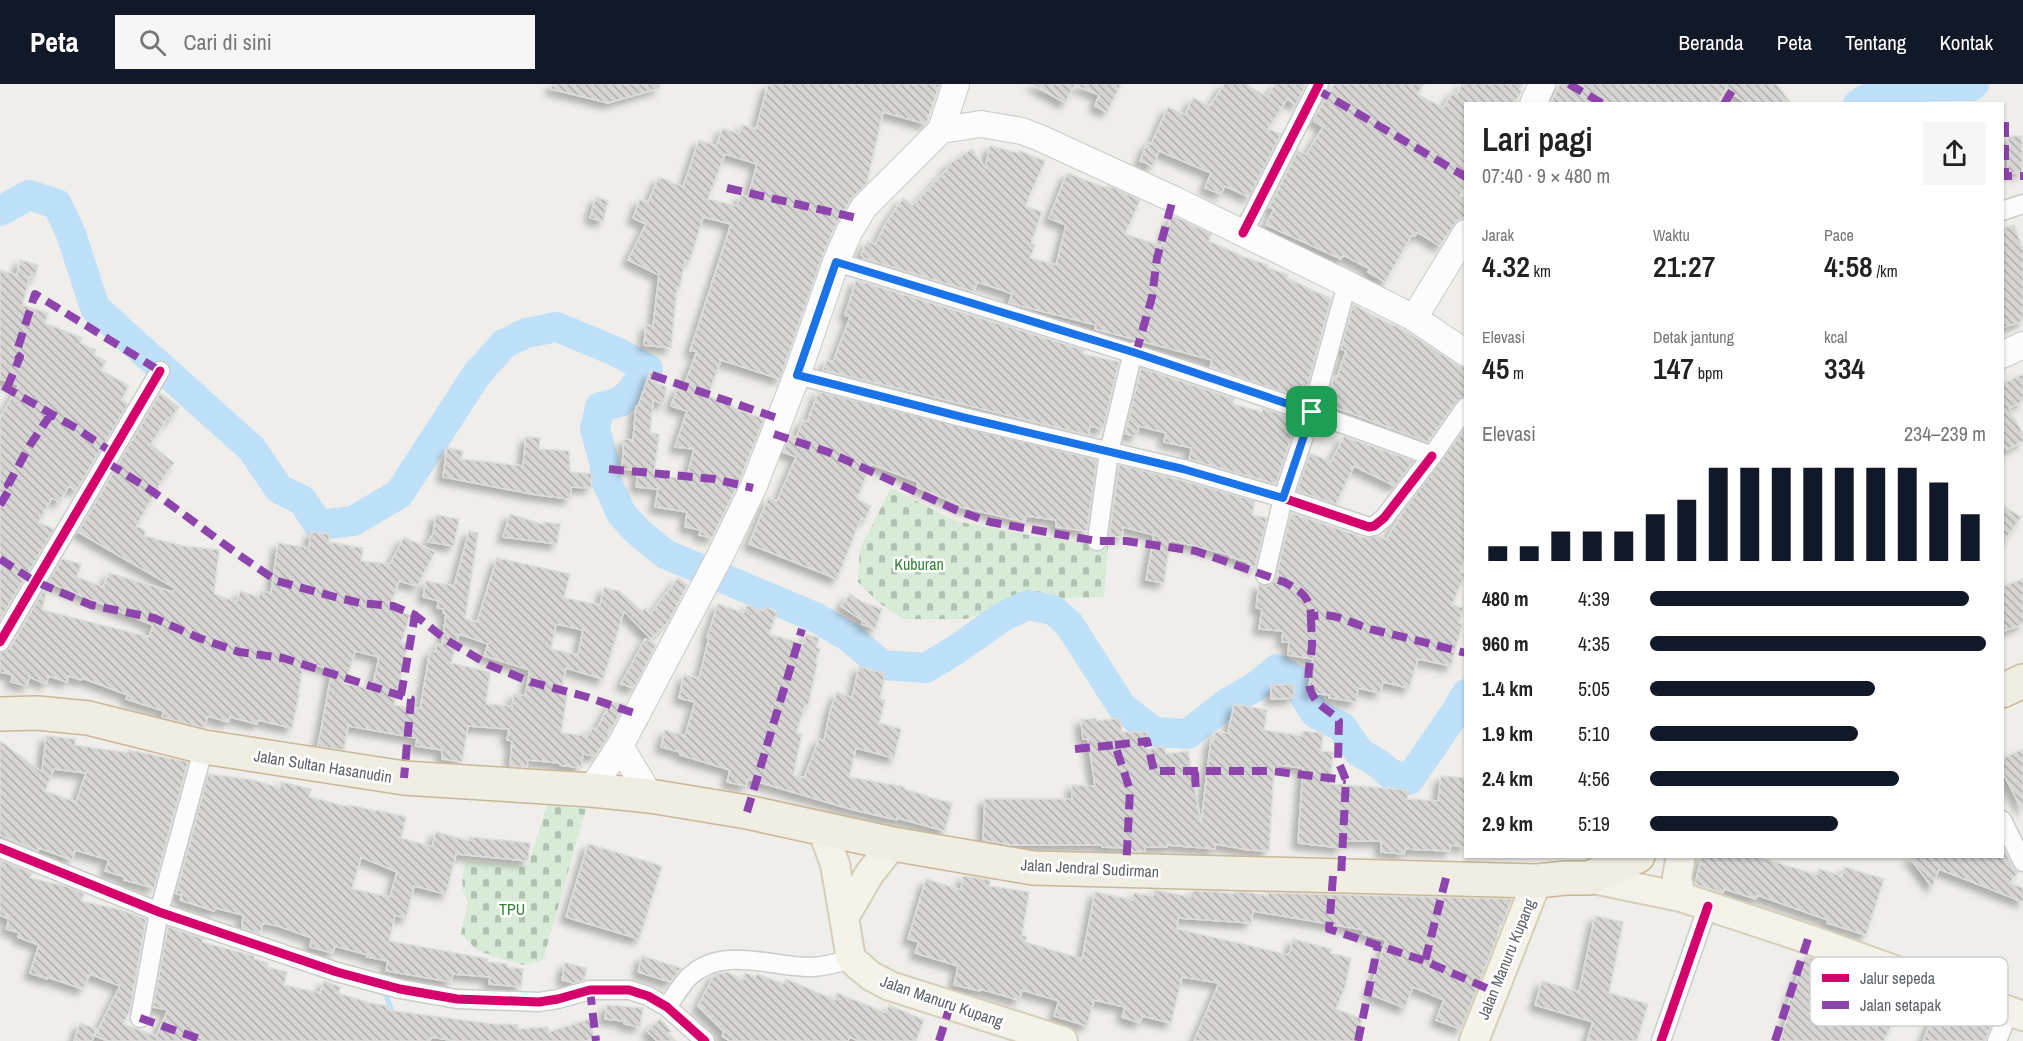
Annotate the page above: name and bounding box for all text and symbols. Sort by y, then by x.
search box [115,15,535,69]
text: Peta [30,23,79,61]
icon: search [136,26,169,59]
text: Cari di sini [184,27,272,57]
text: Beranda [1679,28,1744,57]
text: Peta [1777,28,1812,57]
text: Tentang [1845,28,1906,57]
text: Kontak [1939,28,1993,57]
text: Lari pagi [1482,117,1593,161]
button: share [1923,122,1986,185]
text: 07:40 · 9 × 480 m [1482,162,1610,189]
text: Jarak [1482,224,1514,246]
text: Waktu [1653,224,1690,246]
text: Pace [1824,224,1854,246]
text: 4.32 [1482,246,1530,286]
text: 21:27 [1653,246,1715,286]
text: 4:58 [1824,246,1873,286]
text: km [1530,260,1551,282]
text: /km [1873,260,1898,282]
text: Elevasi [1482,326,1525,348]
text: Detak jantung [1653,326,1734,348]
text: kcal [1824,326,1847,348]
text: 45 [1482,348,1509,388]
text: 147 [1653,348,1694,388]
text: 334 [1824,348,1865,388]
text: m [1509,362,1524,384]
text: bpm [1694,362,1723,384]
pin [1286,386,1337,437]
icon: arrive [1295,395,1328,428]
text: Elevasi [1482,420,1536,447]
text: 234–239 m [1904,420,1986,447]
park label: Kuburan [894,553,944,575]
text: 480 m [1482,585,1529,612]
text: 4:39 [1578,585,1610,612]
text: 960 m [1482,630,1529,657]
text: 4:35 [1578,630,1610,657]
text: 1.4 km [1482,675,1533,702]
text: 5:05 [1578,675,1610,702]
text: 1.9 km [1482,720,1533,747]
text: 5:10 [1578,720,1610,747]
street label: Jalan Sultan Hasanudin [252,744,394,788]
text: 2.4 km [1482,765,1533,792]
text: 4:56 [1578,765,1610,792]
text: 2.9 km [1482,810,1533,837]
text: 5:19 [1578,810,1610,837]
street label: Jalan Jendral Sudirman [1020,853,1160,883]
street label: Jalan Manuru Kupang [1472,895,1541,1023]
park label: TPU [499,898,525,920]
legend [1810,957,2008,1026]
text: Jalur sepeda [1860,967,1936,989]
street label: Jalan Manuru Kupang [878,970,1007,1033]
text: Jalan setapak [1860,994,1941,1016]

